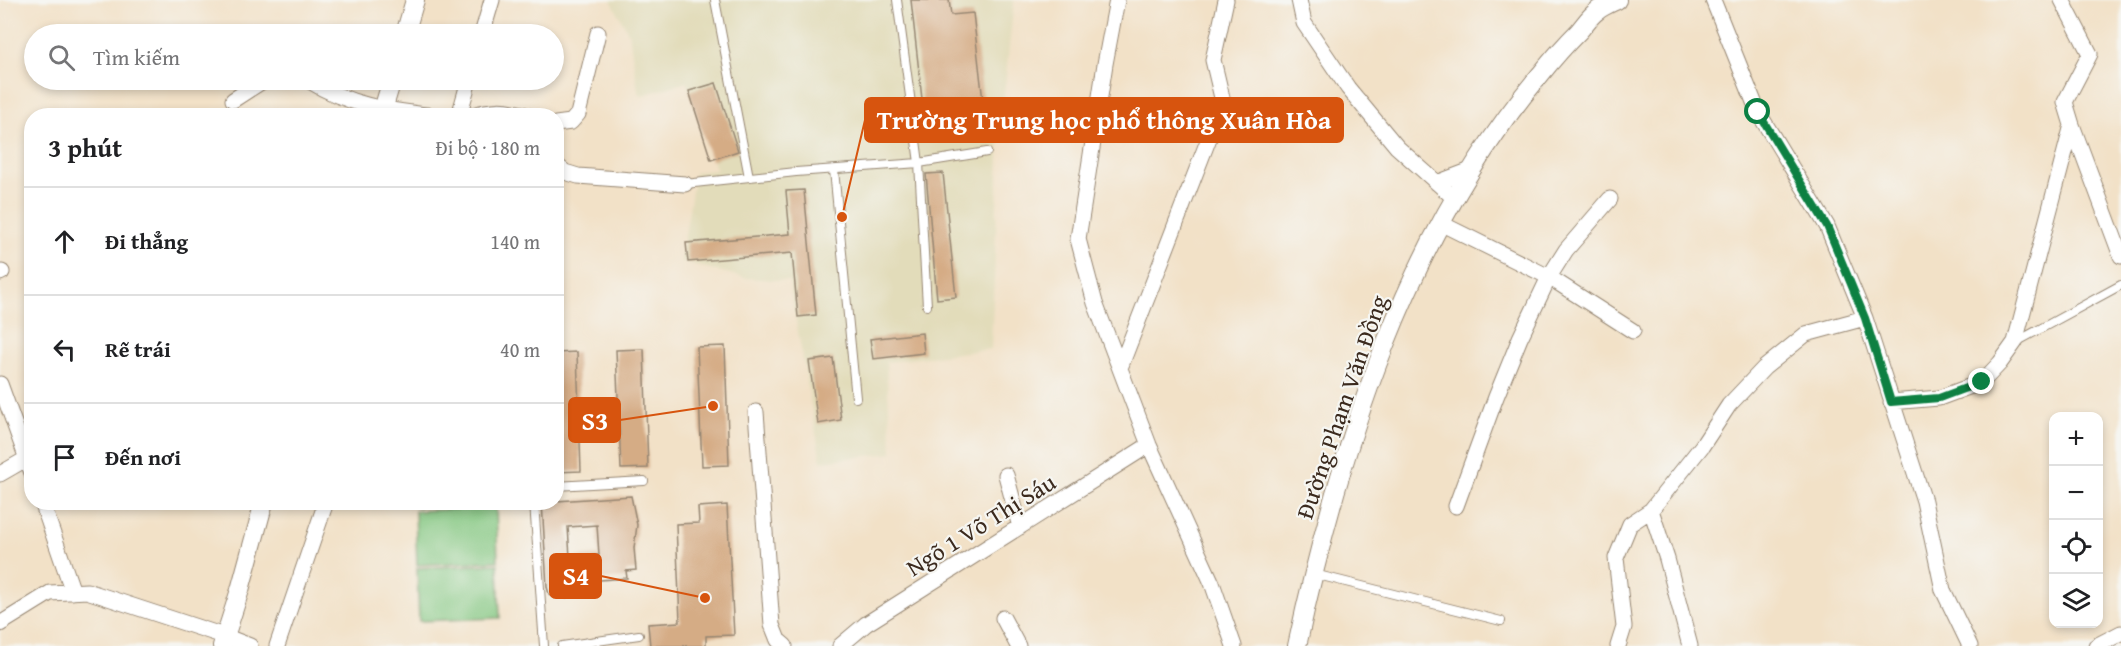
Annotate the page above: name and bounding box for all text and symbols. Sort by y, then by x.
search box [24,24,564,90]
icon: search [45,41,78,74]
text: Tìm kiếm [93,41,180,73]
callout: Trường Trung học phổ thông Xuân Hòa [865,98,1343,142]
route start [1744,98,1770,124]
text: Trường Trung học phổ thông Xuân Hòa [877,100,1332,139]
text: 3 phút [48,128,122,167]
text: Đi bộ · 180 m [436,133,540,162]
icon: ahead [48,225,81,258]
text: Đi thẳng [105,225,188,257]
text: 140 m [490,227,540,256]
street label: Đường Phạm Văn Đồng [1287,290,1396,523]
icon: left [48,333,81,366]
text: Rẽ trái [105,333,171,365]
text: 40 m [500,335,540,364]
route end [1968,368,1994,394]
callout: S3 [569,398,620,442]
text: S3 [581,401,609,440]
map controls [2049,412,2103,628]
button: + [2049,412,2103,466]
icon: arrive [48,441,81,474]
text: Đến nơi [105,441,181,473]
street label: Ngõ 1 Võ Thị Sáu [899,465,1062,585]
button: − [2049,466,2103,520]
button: locate [2049,520,2103,574]
callout: S4 [550,554,601,598]
text: S4 [562,556,590,595]
button: layers [2049,574,2103,628]

